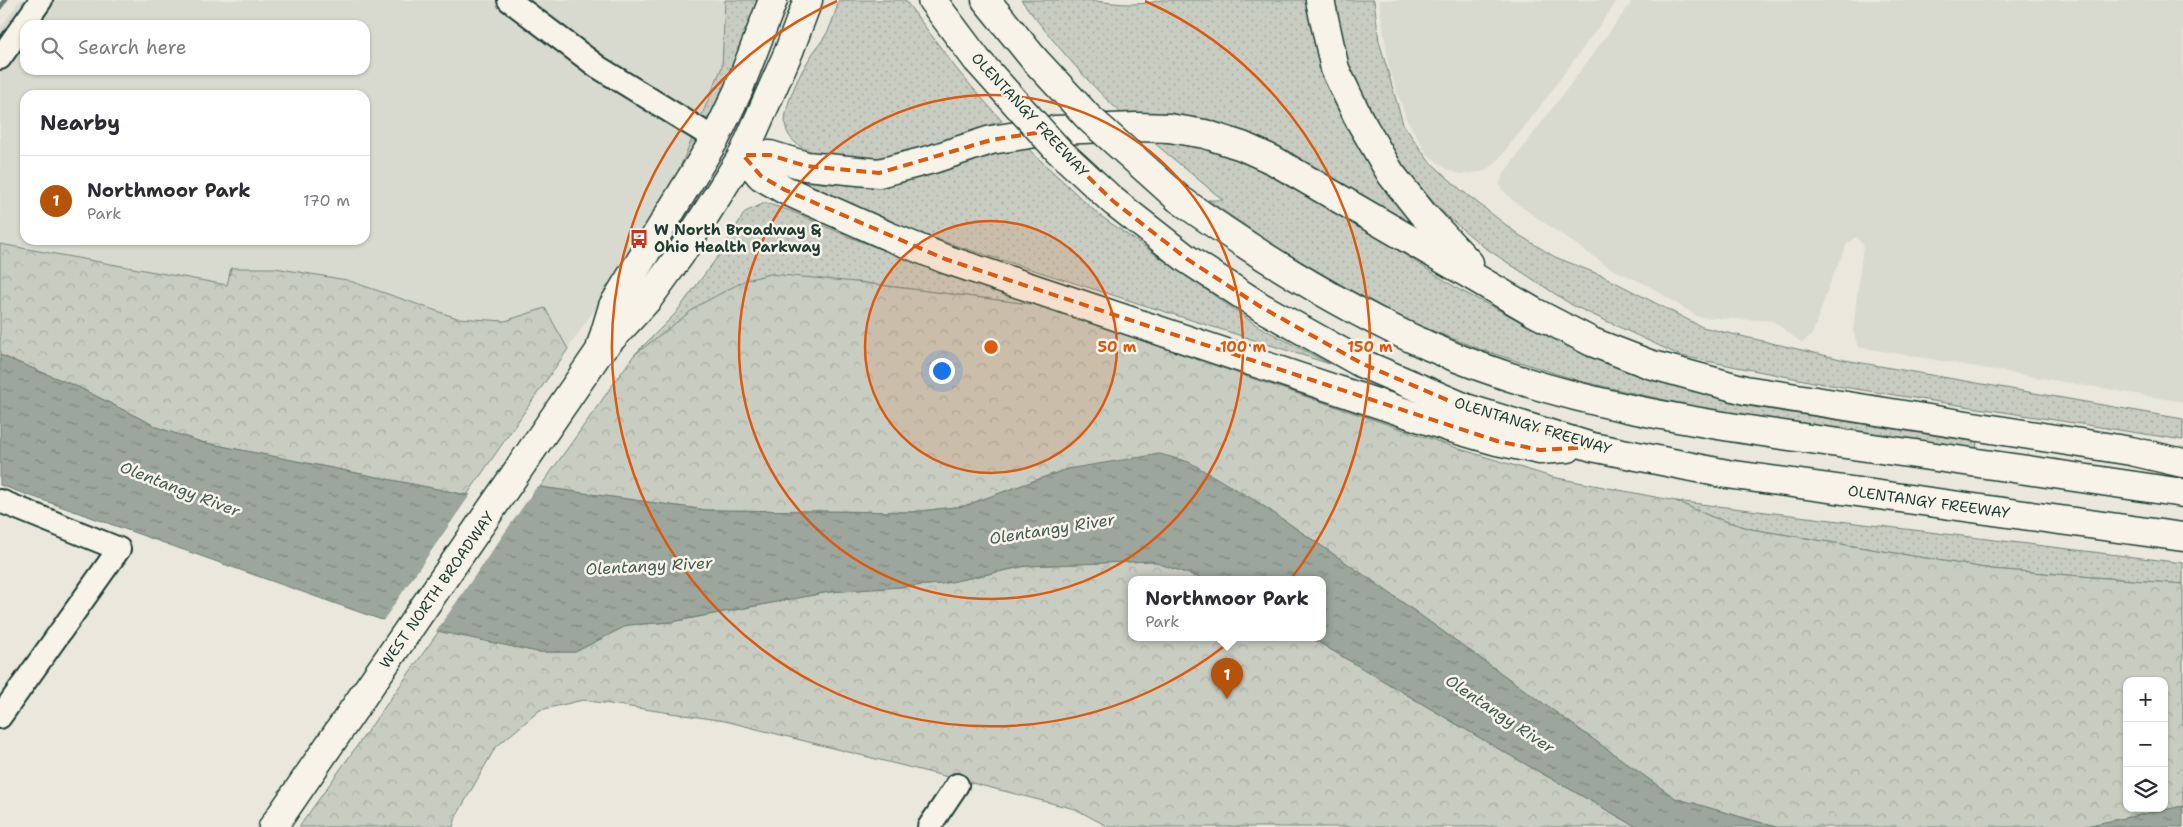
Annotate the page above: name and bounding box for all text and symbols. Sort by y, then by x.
search box [20,20,370,75]
icon: search [38,34,66,62]
text: Search here [78,35,187,60]
street label: OLENTANGY FREEWAY [967,48,1093,182]
text: Nearby [40,109,120,137]
text: Northmoor Park [87,178,251,203]
text: 1 [52,190,60,211]
text: 170 m [303,190,350,211]
text: Park [87,203,121,224]
place label: W North Broadway & Ohio Health Parkway [654,220,822,257]
bus stop icon: W North Broadway & Ohio Health Parkway [628,228,650,250]
text: 50 m [1098,337,1137,357]
text: 100 m [1220,337,1266,357]
text: 150 m [1347,337,1393,357]
centre of rings [982,338,1000,356]
your location [929,358,955,384]
street label: OLENTANGY FREEWAY [1452,393,1614,459]
water label: Olentangy River [117,456,243,522]
street label: OLENTANGY FREEWAY [1847,481,2011,523]
street label: WEST NORTH BROADWAY [375,508,499,672]
water label: Olentangy River [988,509,1117,549]
water label: Olentangy River [585,552,713,580]
popup [1128,576,1326,641]
text: Northmoor Park [1145,586,1309,611]
text: Park [1145,611,1180,632]
pin: 1 [1211,658,1243,699]
water label: Olentangy River [1441,670,1559,758]
map controls [2123,677,2168,812]
button: + [2123,677,2168,722]
button: − [2123,722,2168,767]
button: layers [2123,767,2168,812]

